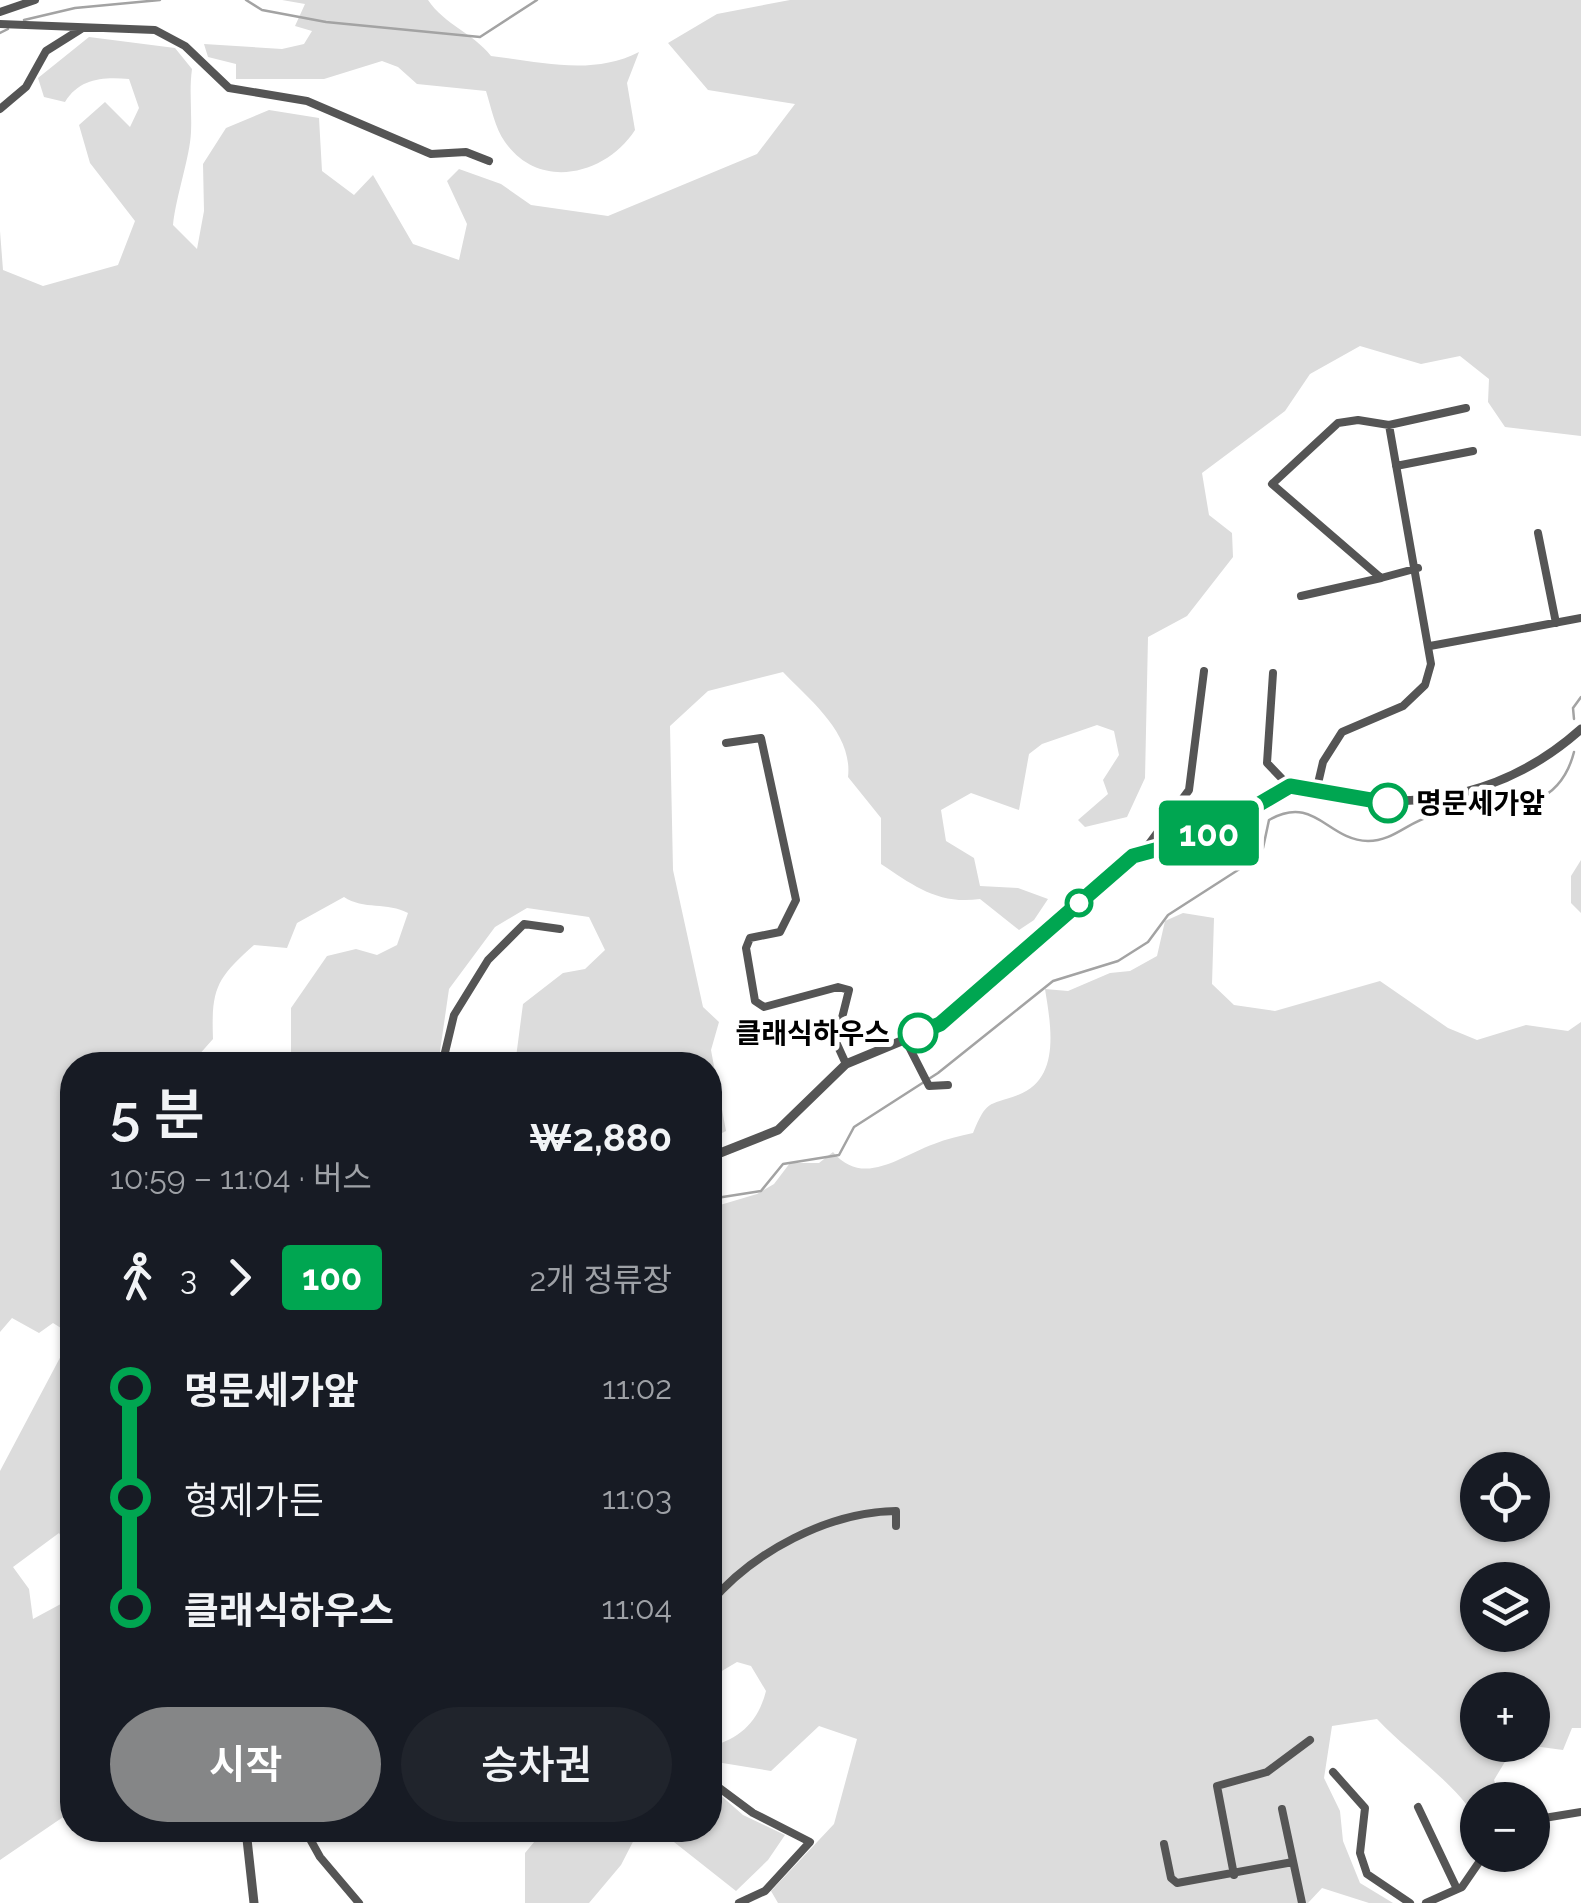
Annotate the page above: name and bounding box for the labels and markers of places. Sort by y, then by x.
marker: 명문세가앞 [1369,784,1407,822]
place label: 명문세가앞 [1416,787,1545,820]
unlabelled marker [1066,890,1092,916]
marker: 클래식하우스 [899,1014,937,1052]
place label: 클래식하우스 [735,1017,890,1050]

